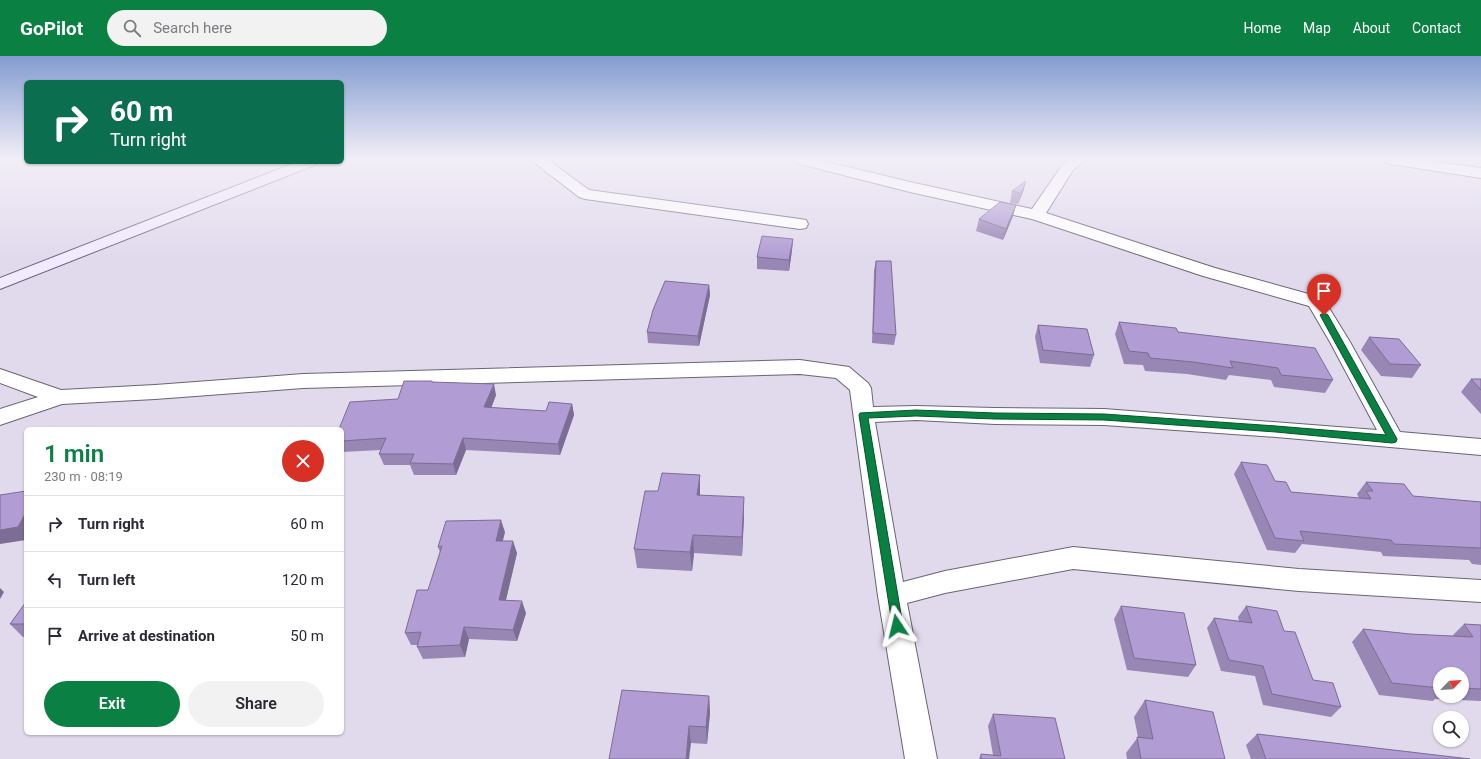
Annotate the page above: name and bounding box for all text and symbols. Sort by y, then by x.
search box [107,10,387,46]
text: GoPilot [20,17,83,40]
icon: search [121,17,143,39]
text: Search here [153,19,232,37]
text: Home [1243,20,1281,36]
text: Map [1303,20,1331,36]
text: About [1353,20,1390,36]
text: Contact [1412,20,1461,36]
text: 60 m [110,95,173,128]
icon: right [44,96,96,148]
text: Turn right [110,129,187,150]
pin [1307,274,1341,315]
icon: arrive [1313,280,1335,302]
text: 1 min [44,440,104,468]
button: close [282,440,324,482]
text: 230 m · 08:19 [44,469,123,484]
icon: right [44,513,66,535]
text: Turn right [78,515,144,533]
text: 60 m [290,515,324,533]
icon: left [44,569,66,591]
text: Turn left [78,571,135,589]
text: 120 m [282,571,324,589]
position arrow [876,605,918,647]
icon: arrive [44,625,66,647]
text: Arrive at destination [78,627,215,645]
text: 50 m [290,627,324,645]
north arrow [1433,667,1469,703]
map controls [1433,667,1469,747]
button: Exit [44,681,180,727]
button: Share [188,681,324,727]
button: search [1433,711,1469,747]

